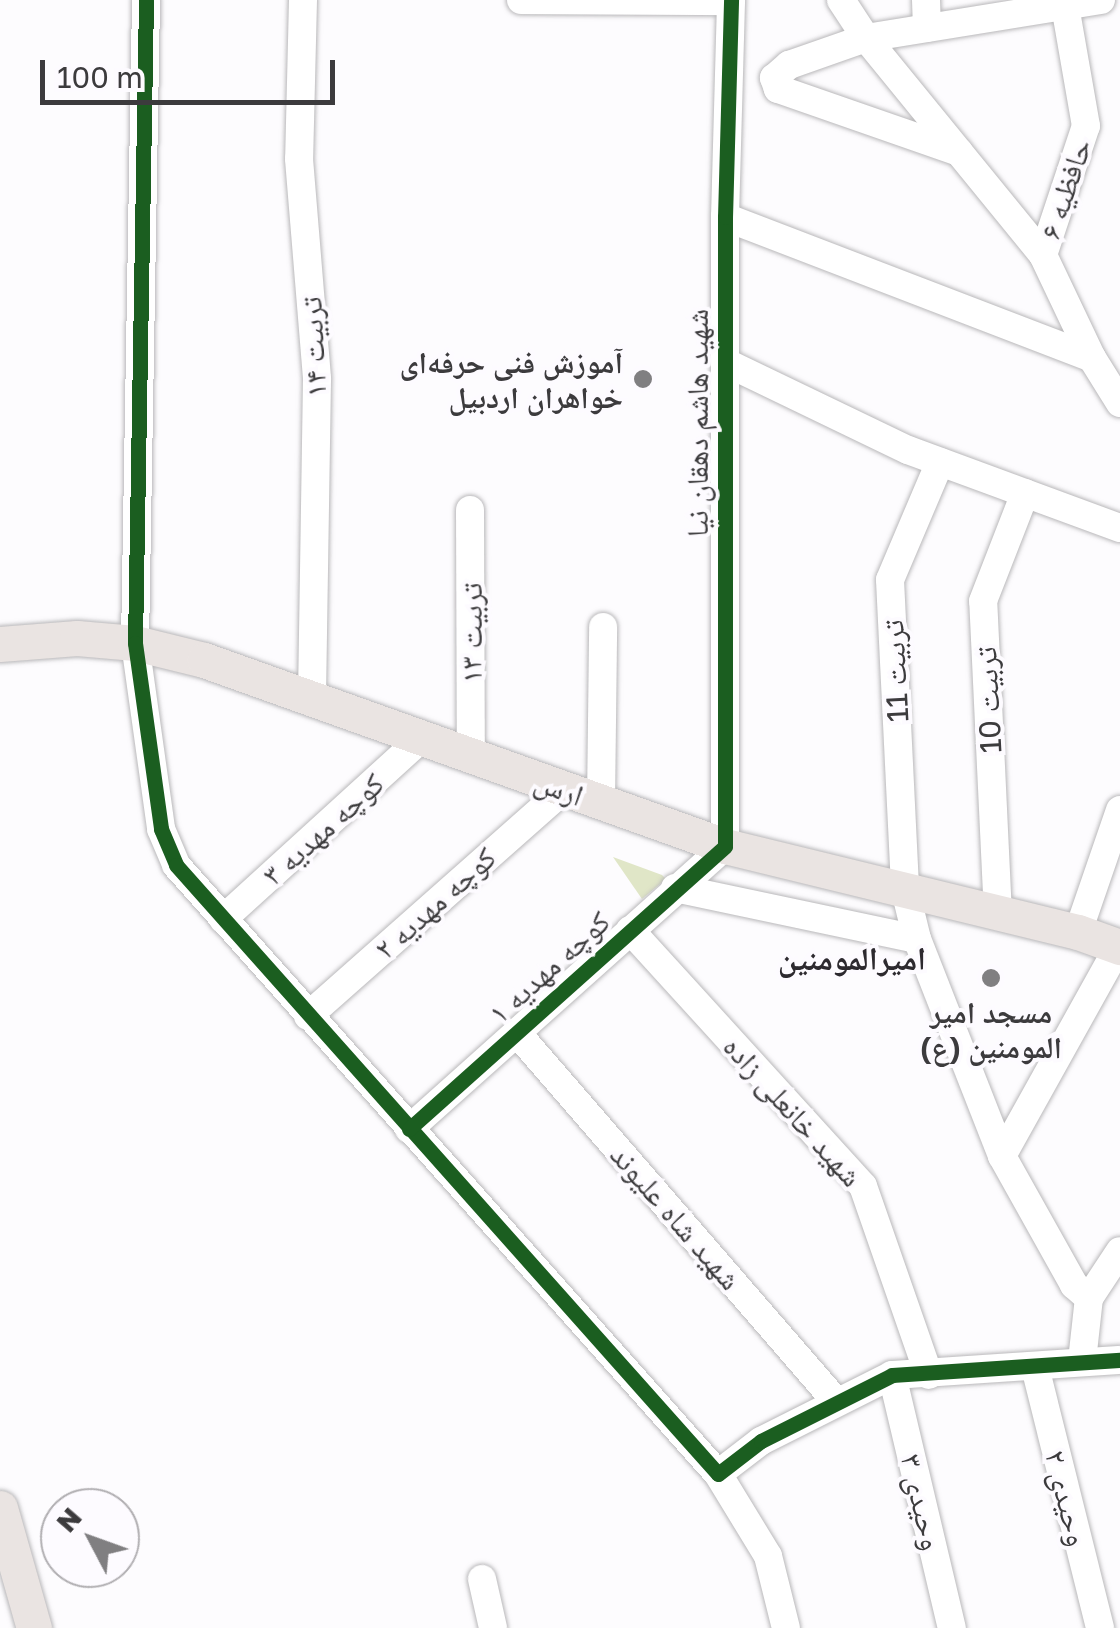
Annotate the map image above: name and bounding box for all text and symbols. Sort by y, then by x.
scale bar [45,40,340,102]
text: 100 m [57,59,143,95]
street label: حافظیه ۶ [1031,134,1099,244]
street label: تربیت ۱۴ [292,296,334,398]
street label: شهید هاشم دهقان نیا [679,309,715,537]
place label: آموزش فنی حرفه‌ای خواهران اردبیل [400,344,623,414]
marker: آموزش فنی حرفه‌ای خواهران اردبیل [632,368,654,390]
street label: تربیت ۱۳ [453,583,489,683]
street label: تربیت 11 [874,619,916,723]
street label: تربیت 10 [967,646,1009,754]
street label: ارس [530,763,588,813]
street label: کوچه مهدیه ۳ [255,765,391,893]
street label: کوچه مهدیه ۲ [367,839,503,967]
street label: کوچه مهدیه ۱ [481,903,617,1031]
district label: امیرالمومنین [778,939,926,977]
marker: مسجد امیر المومنین (ع) [980,967,1002,989]
place label: مسجد امیر المومنین (ع) [920,994,1062,1064]
street label: شهید خانعلی زاده [716,1028,870,1194]
street label: شهید شاه علیوند [603,1137,749,1297]
street label: وحیدی ۲ [1038,1446,1096,1550]
street label: وحیدی ۳ [893,1450,951,1554]
north arrow [40,1488,140,1588]
text: N [49,1500,88,1538]

